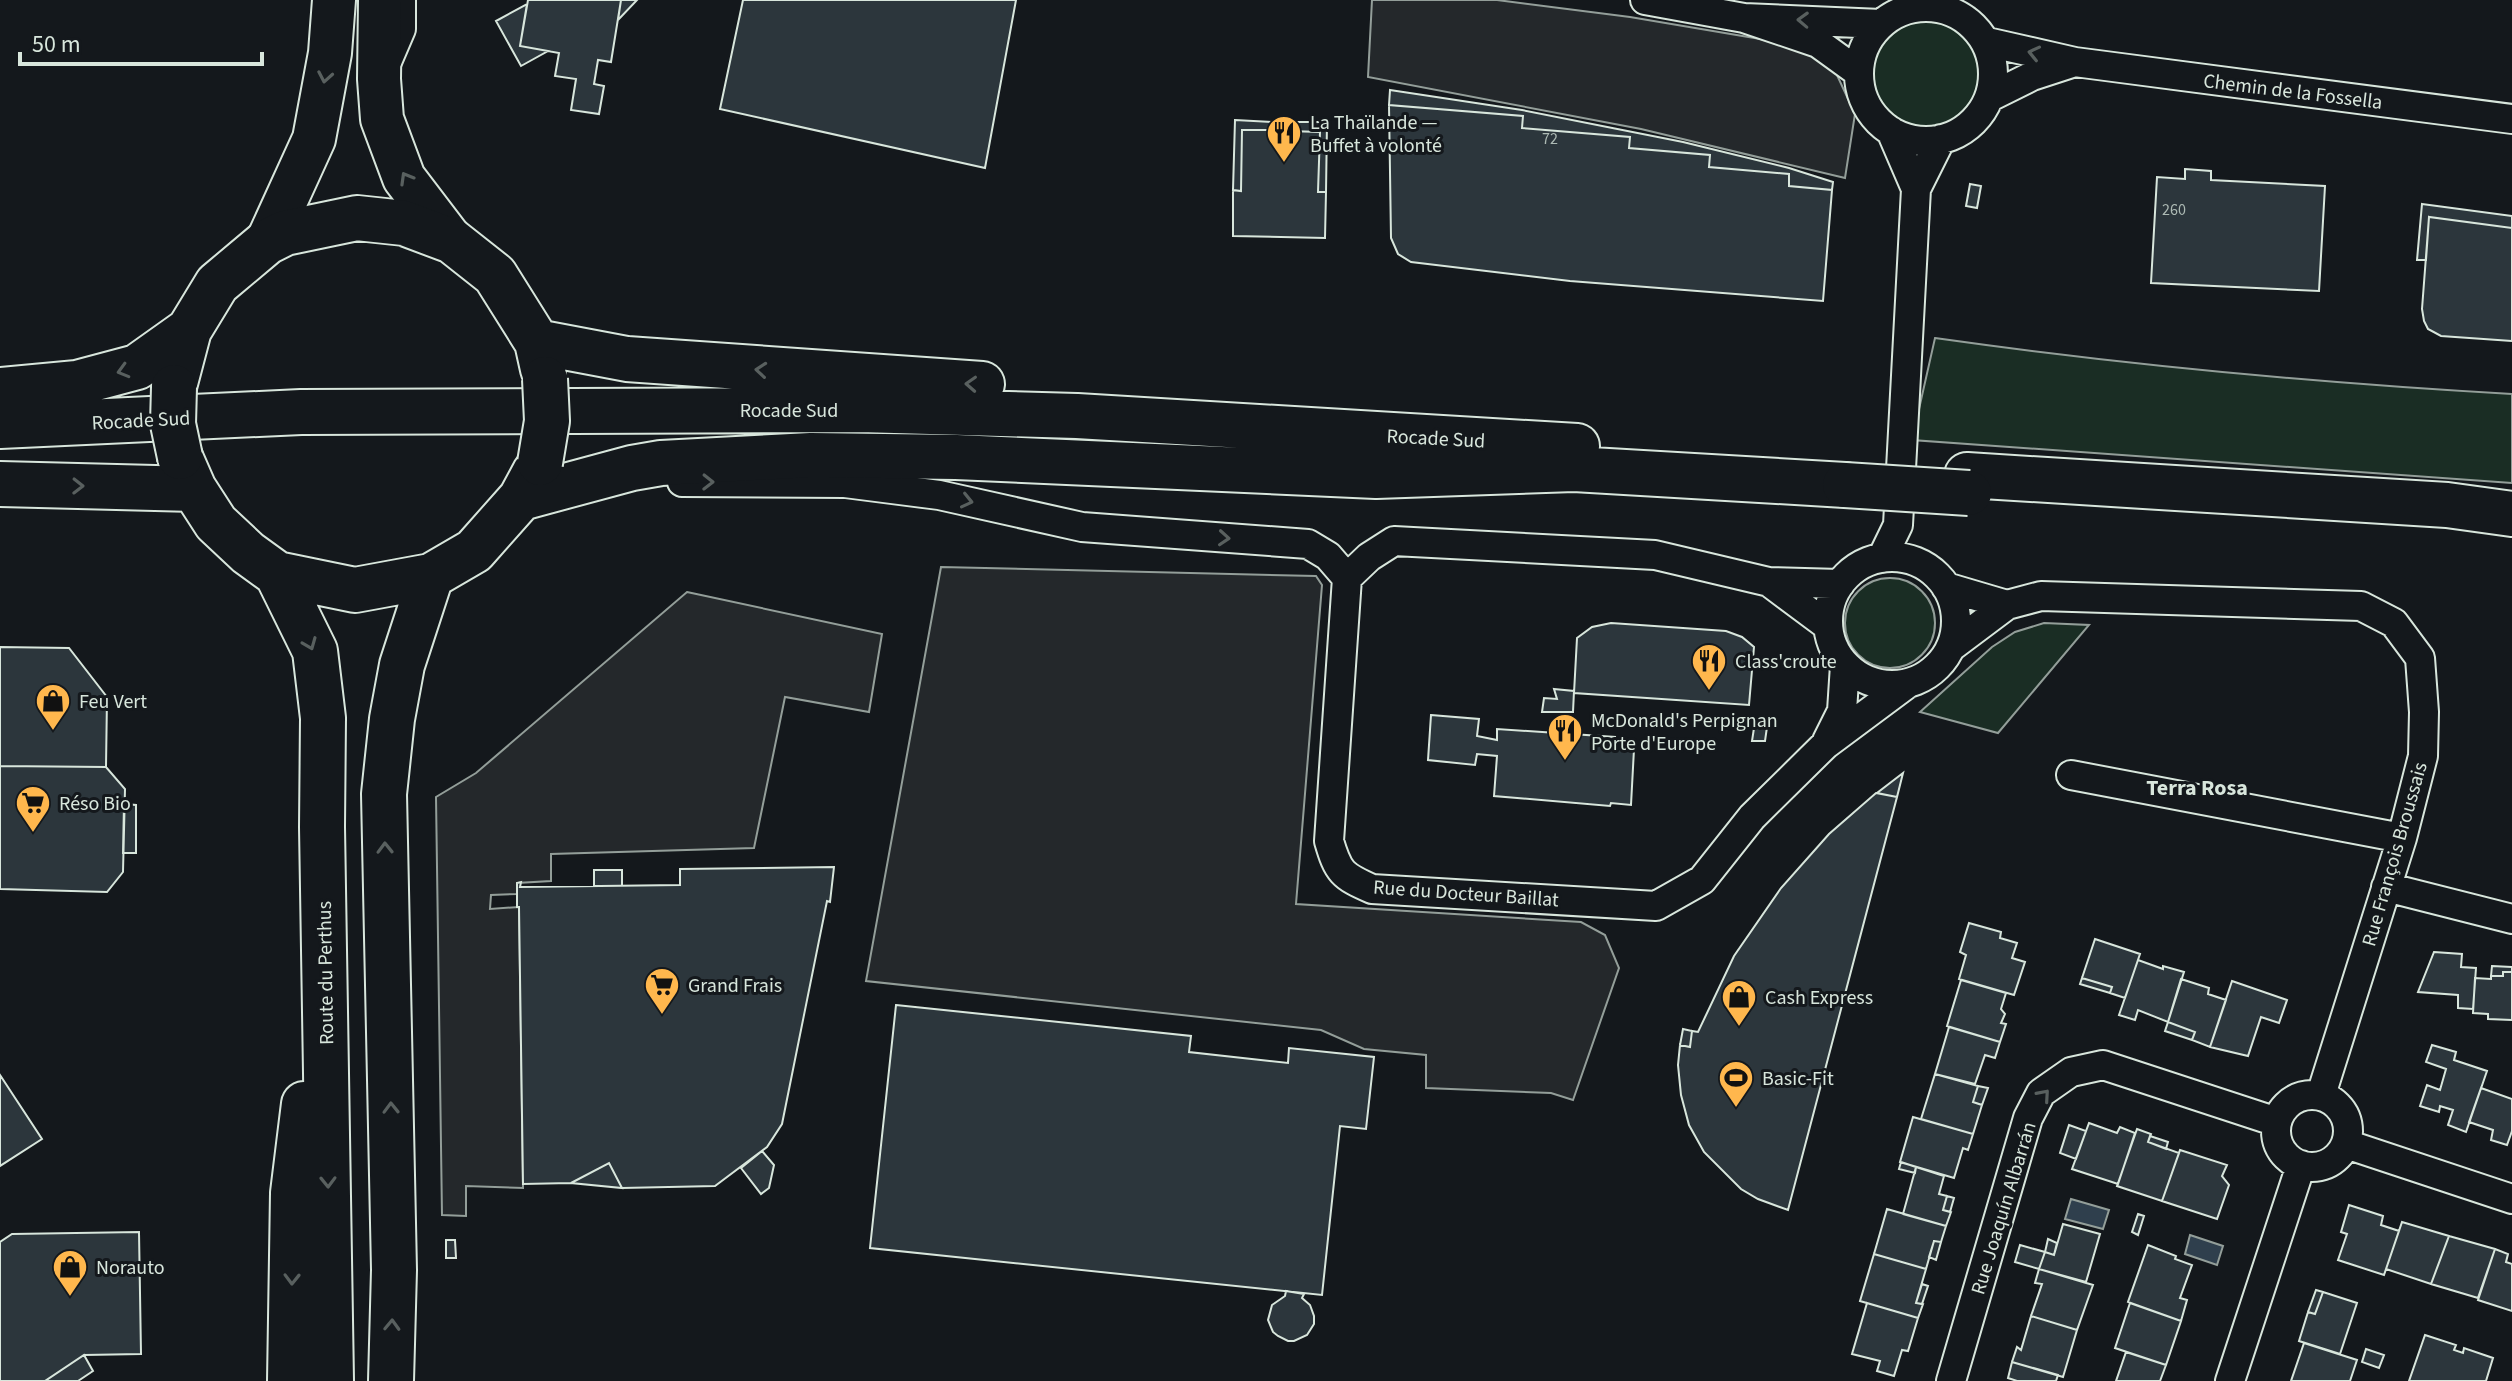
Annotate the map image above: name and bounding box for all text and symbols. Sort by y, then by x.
one-way arrow [1796,11,1809,28]
scale bar [20,16,262,66]
text: 50 m [32,27,81,62]
one-way arrow [2028,45,2041,62]
street label: Chemin de la Fossella [2202,67,2384,117]
one-way arrow [318,71,335,84]
place label: La Thaïlande — Buffet à volonté [1310,109,1442,160]
restaurant icon: La Thaïlande — Buffet à volonté [1265,114,1303,164]
house number: 72 [1542,128,1558,150]
one-way arrow [400,172,416,187]
house number: 260 [2162,199,2186,221]
one-way arrow [117,361,131,378]
one-way arrow [754,362,767,379]
one-way arrow [964,376,977,393]
street label: Rocade Sud [740,397,838,425]
street label: Rocade Sud [91,404,191,438]
street label: Rocade Sud [1386,422,1486,456]
one-way arrow [702,473,715,491]
one-way arrow [72,477,85,494]
one-way arrow [960,492,973,509]
one-way arrow [1218,529,1231,546]
one-way arrow [300,636,317,650]
restaurant icon: Class'croute [1690,642,1728,692]
place label: Class'croute [1735,648,1837,676]
shop icon: Feu Vert [34,682,72,732]
place label: Feu Vert [79,688,147,716]
place label: McDonald's Perpignan Porte d'Europe [1591,707,1778,758]
restaurant icon: McDonald's Perpignan Porte d'Europe [1546,712,1584,762]
street label: Rue François Broussais [2355,759,2435,950]
district label: Terra Rosa [2146,772,2248,804]
supermarket icon: Réso Bio [14,784,52,834]
place label: Réso Bio [59,790,131,818]
one-way arrow [376,841,394,854]
street label: Rue du Docteur Baillat [1372,874,1560,914]
street label: Route du Perthus [311,901,341,1045]
supermarket icon: Grand Frais [643,966,681,1016]
place label: Grand Frais [688,972,782,1000]
shop icon: Cash Express [1720,978,1758,1028]
place label: Cash Express [1765,984,1873,1012]
sports icon: Basic-Fit [1717,1059,1755,1109]
place label: Basic-Fit [1762,1065,1834,1093]
one-way arrow [2034,1090,2049,1105]
one-way arrow [382,1101,399,1114]
street label: Rue Joaquín Albarrán [1964,1118,2044,1298]
one-way arrow [319,1176,337,1189]
shop icon: Norauto [51,1248,89,1298]
place label: Norauto [96,1254,165,1282]
one-way arrow [283,1273,300,1286]
one-way arrow [384,1318,401,1331]

